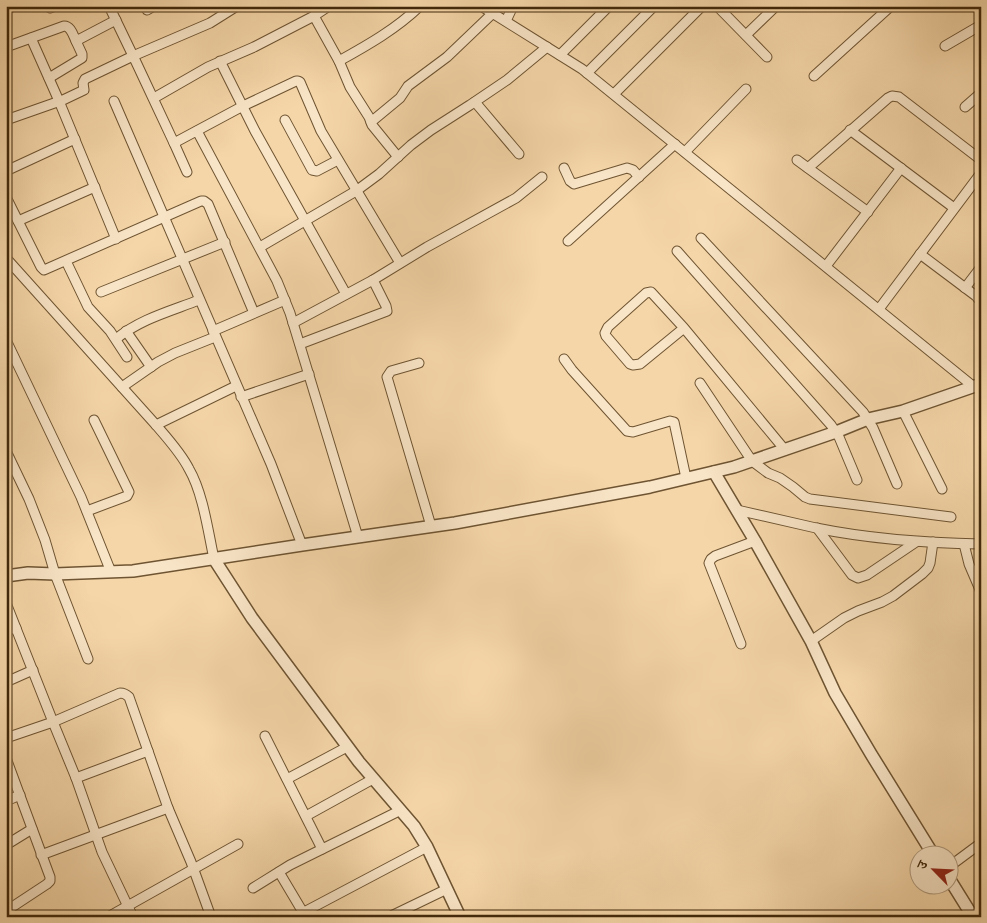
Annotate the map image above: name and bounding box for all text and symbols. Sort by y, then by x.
north arrow [910,846,960,896]
text: उ [913,857,932,873]

